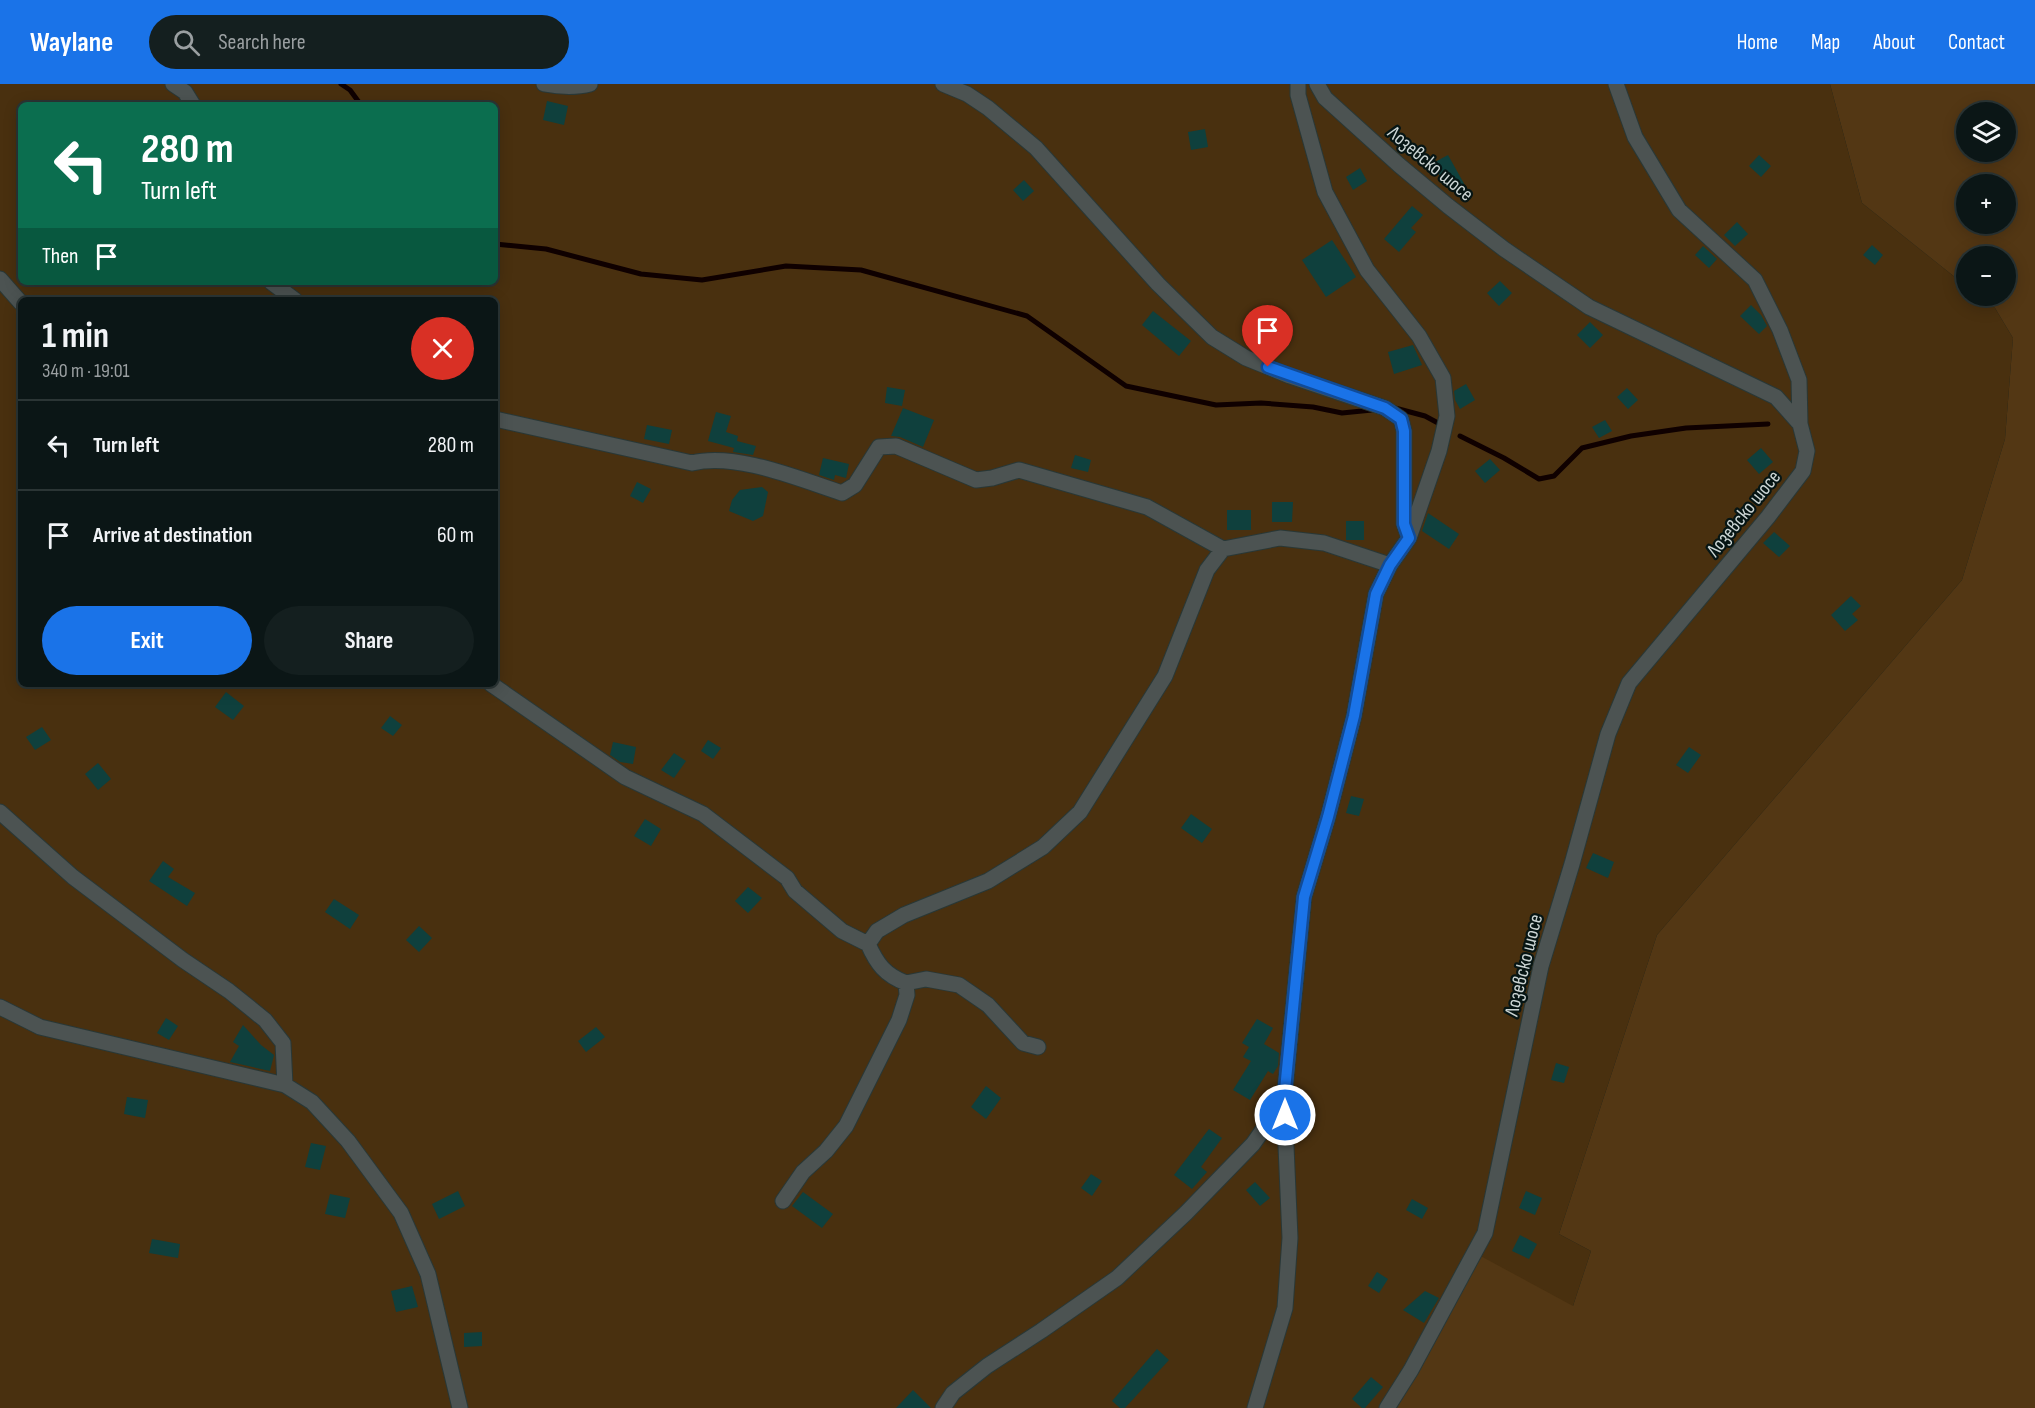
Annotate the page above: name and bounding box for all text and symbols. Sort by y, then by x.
search box [149,15,569,69]
text: Waylane [30,26,113,59]
icon: search [170,26,203,59]
text: Search here [218,29,306,56]
text: Home [1737,30,1778,55]
text: Map [1811,30,1840,55]
text: About [1873,30,1915,55]
text: Contact [1948,30,2005,55]
map controls [1956,102,2016,306]
button: layers [1956,102,2016,162]
street label: Лозевско шосе [1382,120,1478,206]
text: 280 m [141,124,234,175]
icon: left [42,126,120,204]
button: + [1956,174,2016,234]
text: Turn left [141,175,217,207]
icon: arrive [90,240,123,273]
text: Then [42,243,78,270]
button: − [1956,246,2016,306]
pin [1242,305,1293,367]
icon: arrive [1251,314,1284,347]
text: 1 min [42,315,109,358]
button: close [411,317,474,380]
text: 340 m · 19:01 [42,359,130,383]
icon: left [42,429,75,462]
text: Turn left [93,432,159,459]
text: 280 m [428,432,474,459]
street label: Лозевско шосе [1701,466,1786,562]
icon: arrive [42,519,75,552]
text: Arrive at destination [93,522,252,549]
text: 60 m [437,522,474,549]
button: Exit [42,606,252,675]
button: Share [264,606,474,675]
street label: Лозевско шосе [1499,912,1548,1020]
position arrow [1253,1083,1317,1147]

